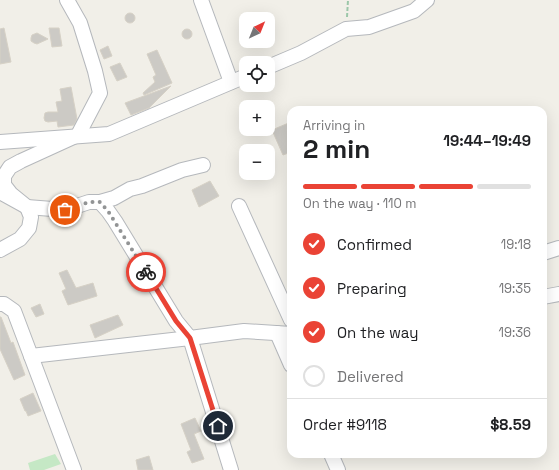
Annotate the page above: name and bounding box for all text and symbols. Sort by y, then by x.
north arrow [239,12,275,48]
map controls [239,12,275,180]
button: locate [239,56,275,92]
button: + [239,100,275,136]
text: Arriving in [303,117,365,134]
text: 19:44–19:49 [443,131,531,150]
text: 2 min [303,132,370,166]
button: − [239,144,275,180]
pin [48,193,82,227]
text: On the way · 110 m [303,195,416,212]
icon: bag [54,199,76,221]
icon: check [303,233,325,255]
text: Confirmed [337,235,412,254]
text: 19:18 [501,236,531,253]
courier [126,252,166,292]
icon: bike [135,261,157,283]
icon: check [303,277,325,299]
text: Preparing [337,279,407,298]
text: 19:35 [499,280,531,297]
icon: check [303,321,325,343]
text: On the way [337,323,418,342]
text: 19:36 [499,324,531,341]
text: Delivered [337,367,404,386]
pin [201,409,235,443]
icon: home [207,415,229,437]
text: Order #9118 [303,415,387,434]
text: $8.59 [490,415,531,434]

